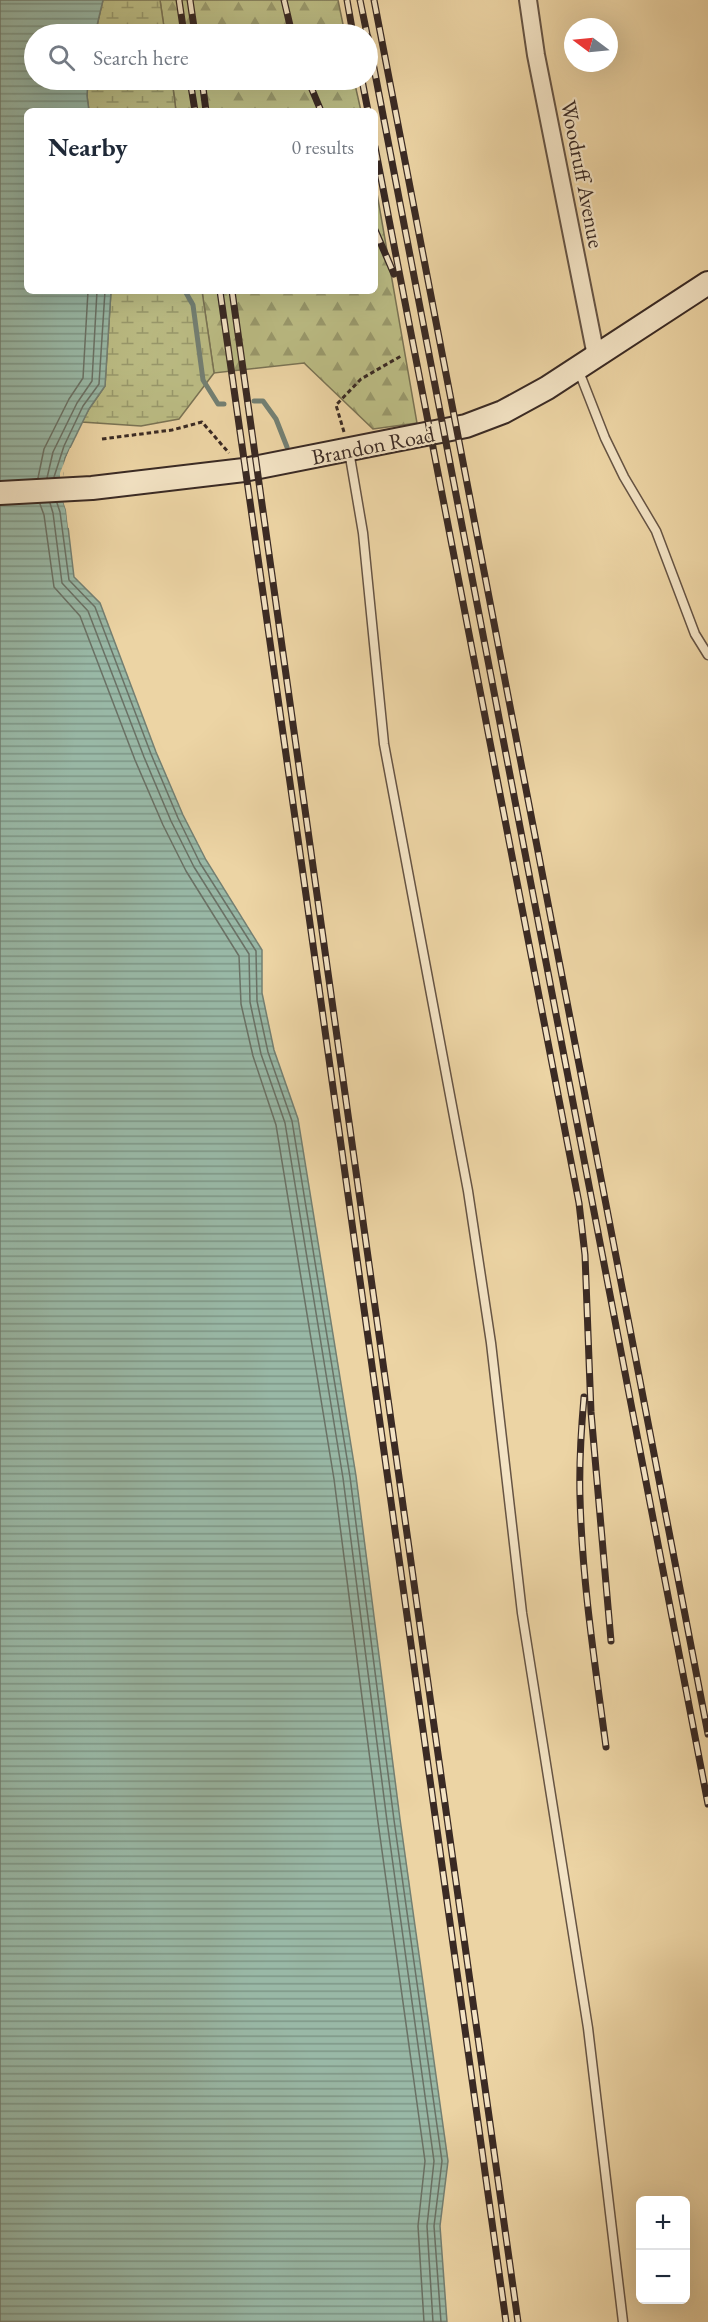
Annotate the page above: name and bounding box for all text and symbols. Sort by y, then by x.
north arrow [564,18,618,72]
search box [24,24,378,90]
icon: search [45,41,78,74]
text: Search here [93,43,188,72]
street label: Woodruff Avenue [554,98,611,251]
text: Nearby [48,130,128,164]
text: 0 results [291,134,354,160]
street label: Brandon Road [309,419,438,472]
map controls [636,2196,690,2304]
button: + [636,2196,690,2250]
button: − [636,2250,690,2304]

